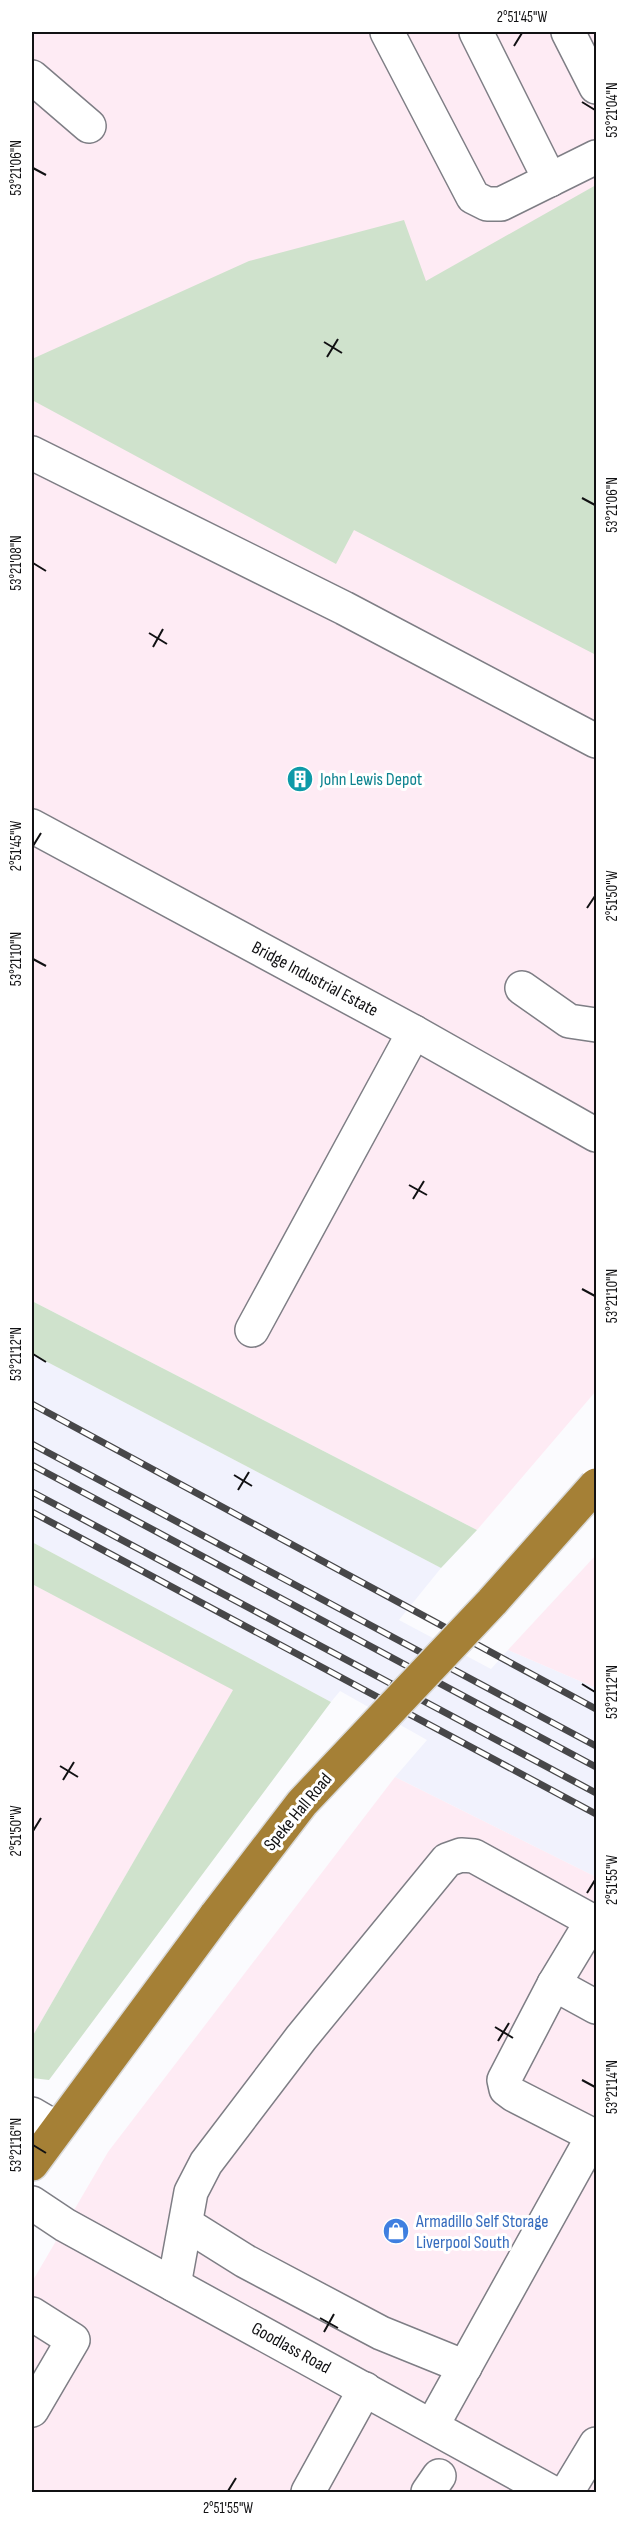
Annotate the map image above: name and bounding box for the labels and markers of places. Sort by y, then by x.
building icon: John Lewis Depot [285,764,315,794]
place label: John Lewis Depot [319,769,423,790]
place label: Armadillo Self Storage Liverpool South [415,2211,549,2253]
shop icon: Armadillo Self Storage Liverpool South [381,2216,411,2246]

